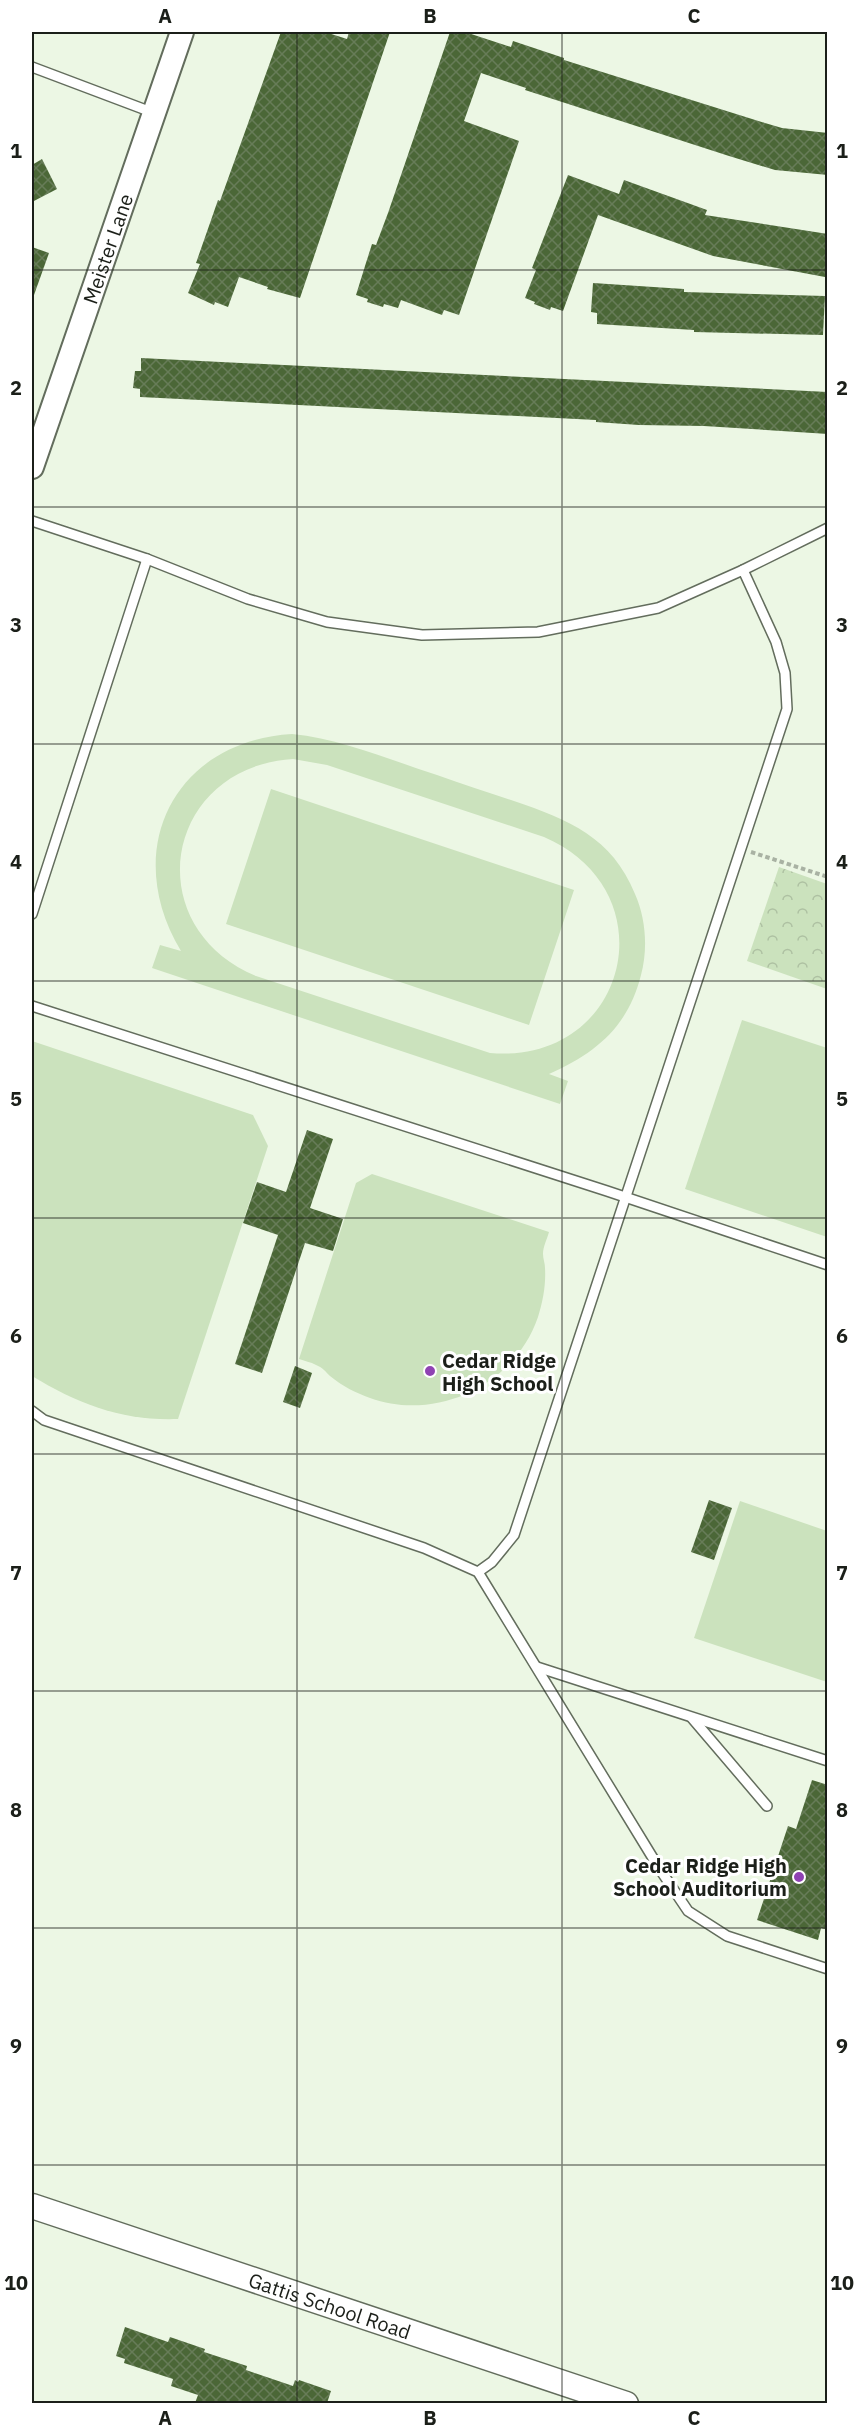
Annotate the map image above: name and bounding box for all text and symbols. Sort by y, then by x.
text: A [158,2,172,29]
text: B [423,2,437,29]
text: C [687,2,701,29]
text: 1 [10,137,22,164]
text: 1 [836,137,848,164]
street label: Meister Lane [76,190,139,307]
text: 2 [10,374,22,401]
text: 2 [836,374,848,401]
text: 3 [10,611,22,638]
text: 3 [836,611,848,638]
text: 4 [10,848,22,875]
text: 4 [836,848,848,875]
text: 5 [10,1085,22,1112]
text: 5 [836,1085,848,1112]
text: 6 [10,1322,22,1349]
text: 6 [836,1322,848,1349]
place label: Cedar Ridge High School [442,1347,556,1397]
marker: Cedar Ridge High School [423,1364,437,1378]
text: 7 [10,1559,22,1586]
text: 7 [836,1559,848,1586]
text: 8 [10,1796,22,1823]
text: 8 [836,1796,848,1823]
place label: Cedar Ridge High School Auditorium [613,1852,787,1902]
marker: Cedar Ridge High School Auditorium [792,1870,806,1884]
text: 9 [10,2032,22,2059]
text: 9 [836,2032,848,2059]
street label: Gattis School Road [245,2266,415,2345]
text: 10 [4,2269,28,2296]
text: 10 [830,2269,854,2296]
text: A [158,2404,172,2431]
text: B [423,2404,437,2431]
text: C [687,2404,701,2431]

